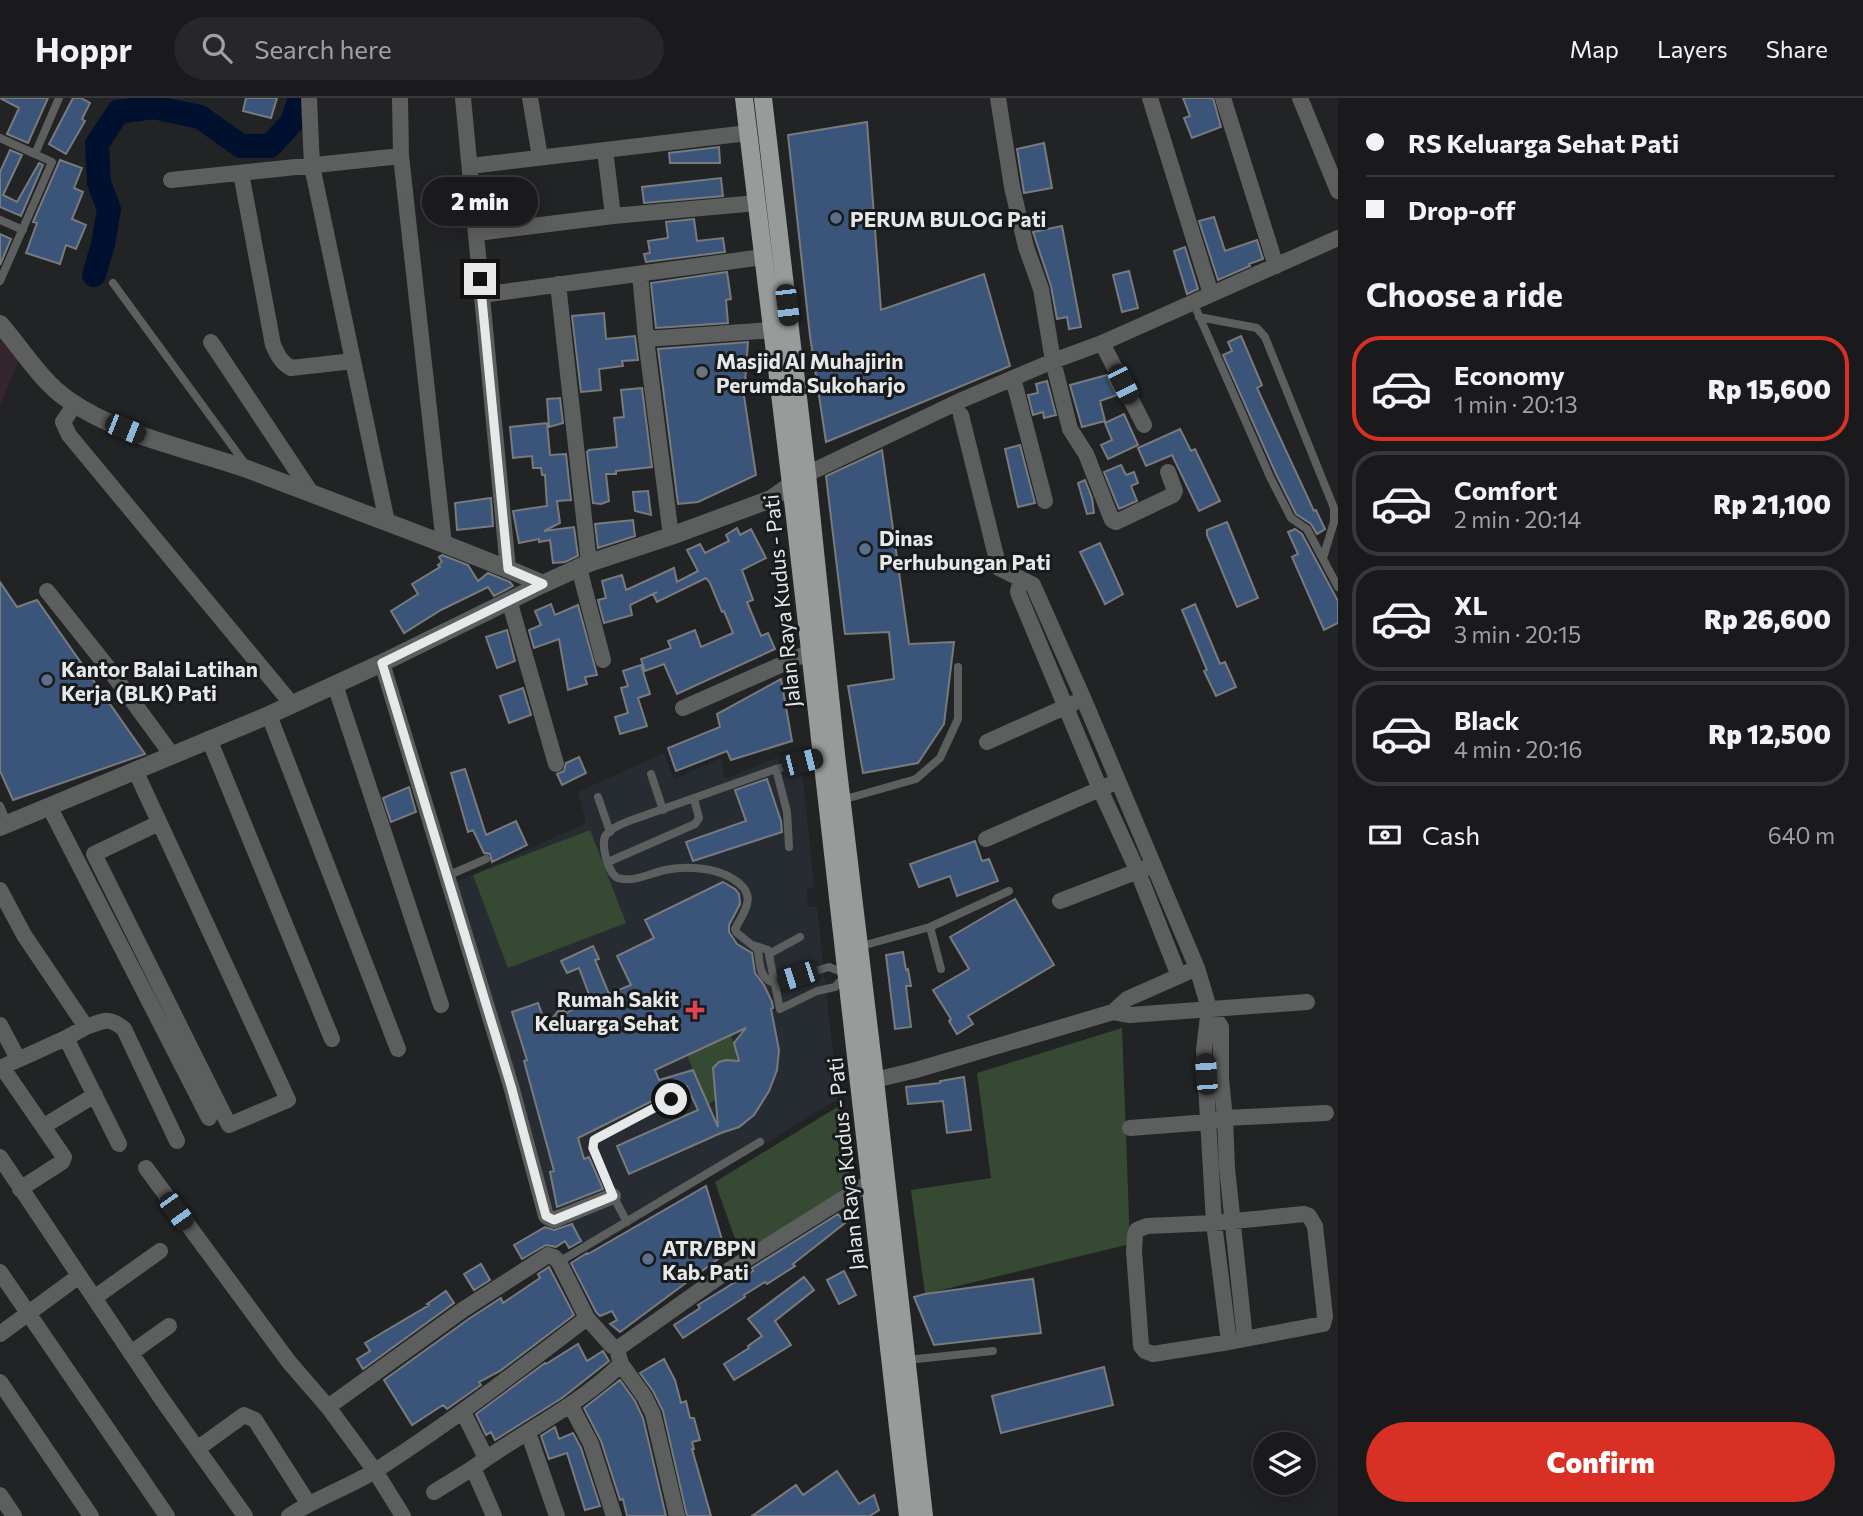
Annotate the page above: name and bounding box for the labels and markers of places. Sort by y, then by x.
place label: PERUM BULOG Pati [850,206,1046,231]
marker: PERUM BULOG Pati [828,210,844,226]
place label: Masjid Al Muhajirin Perumda Sukoharjo [716,348,906,397]
marker: Masjid Al Muhajirin Perumda Sukoharjo [694,364,710,380]
place label: Dinas Perhubungan Pati [879,525,1051,574]
marker: Dinas Perhubungan Pati [857,541,873,557]
place label: Kantor Balai Latihan Kerja (BLK) Pati [61,656,258,705]
marker: Kantor Balai Latihan Kerja (BLK) Pati [39,672,55,688]
place label: Rumah Sakit Keluarga Sehat [534,986,679,1035]
marker: Rumah Sakit Keluarga Sehat [685,1000,705,1020]
place label: ATR/BPN Kab. Pati [662,1235,756,1284]
marker: ATR/BPN Kab. Pati [640,1251,656,1267]

